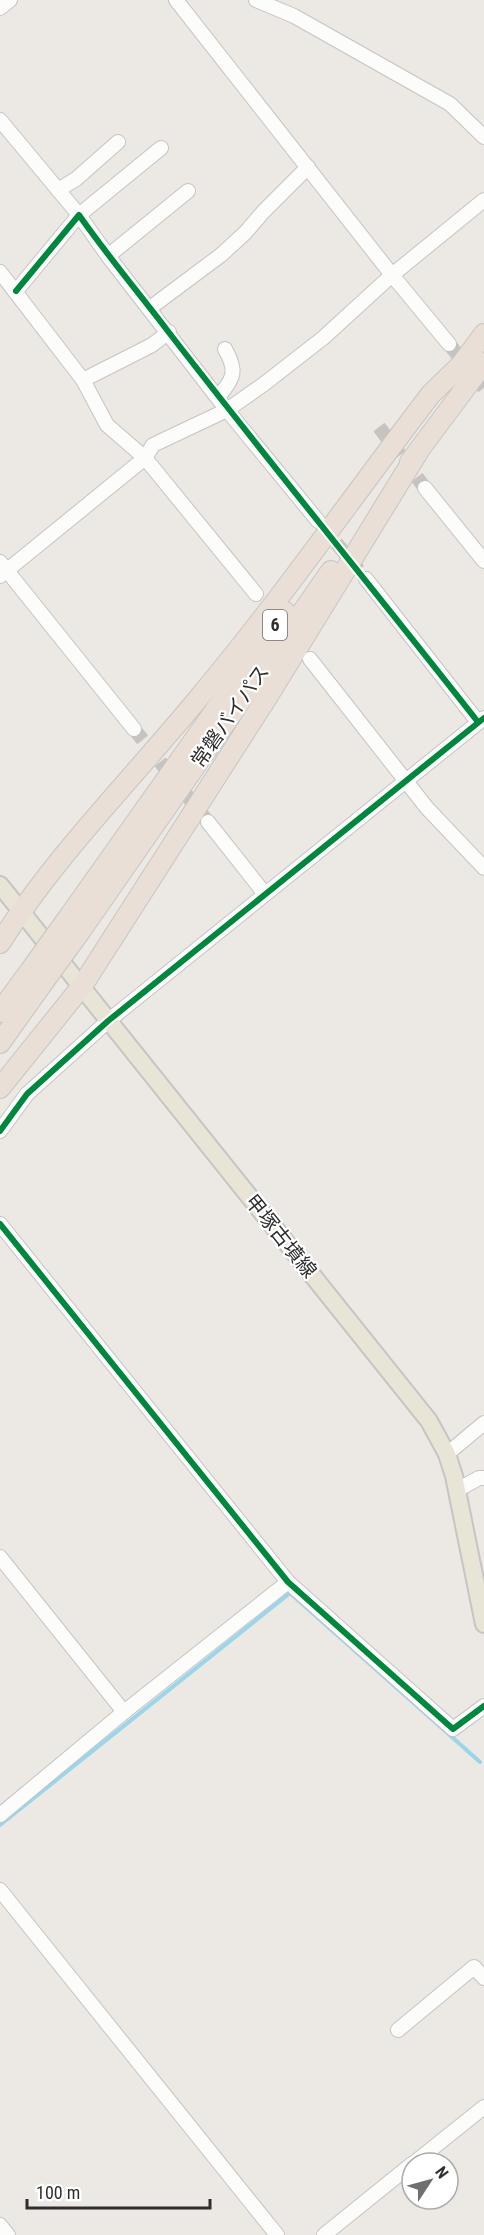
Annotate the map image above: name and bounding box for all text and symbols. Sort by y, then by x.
road number: 6 [263,610,287,640]
street label: 常磐バイパス [186,660,274,772]
street label: 甲塚古墳線 [240,1190,322,1282]
north arrow [400,2151,460,2211]
text: N [431,2163,452,2182]
scale bar [27,2172,210,2210]
text: 100 m [36,2182,80,2203]

